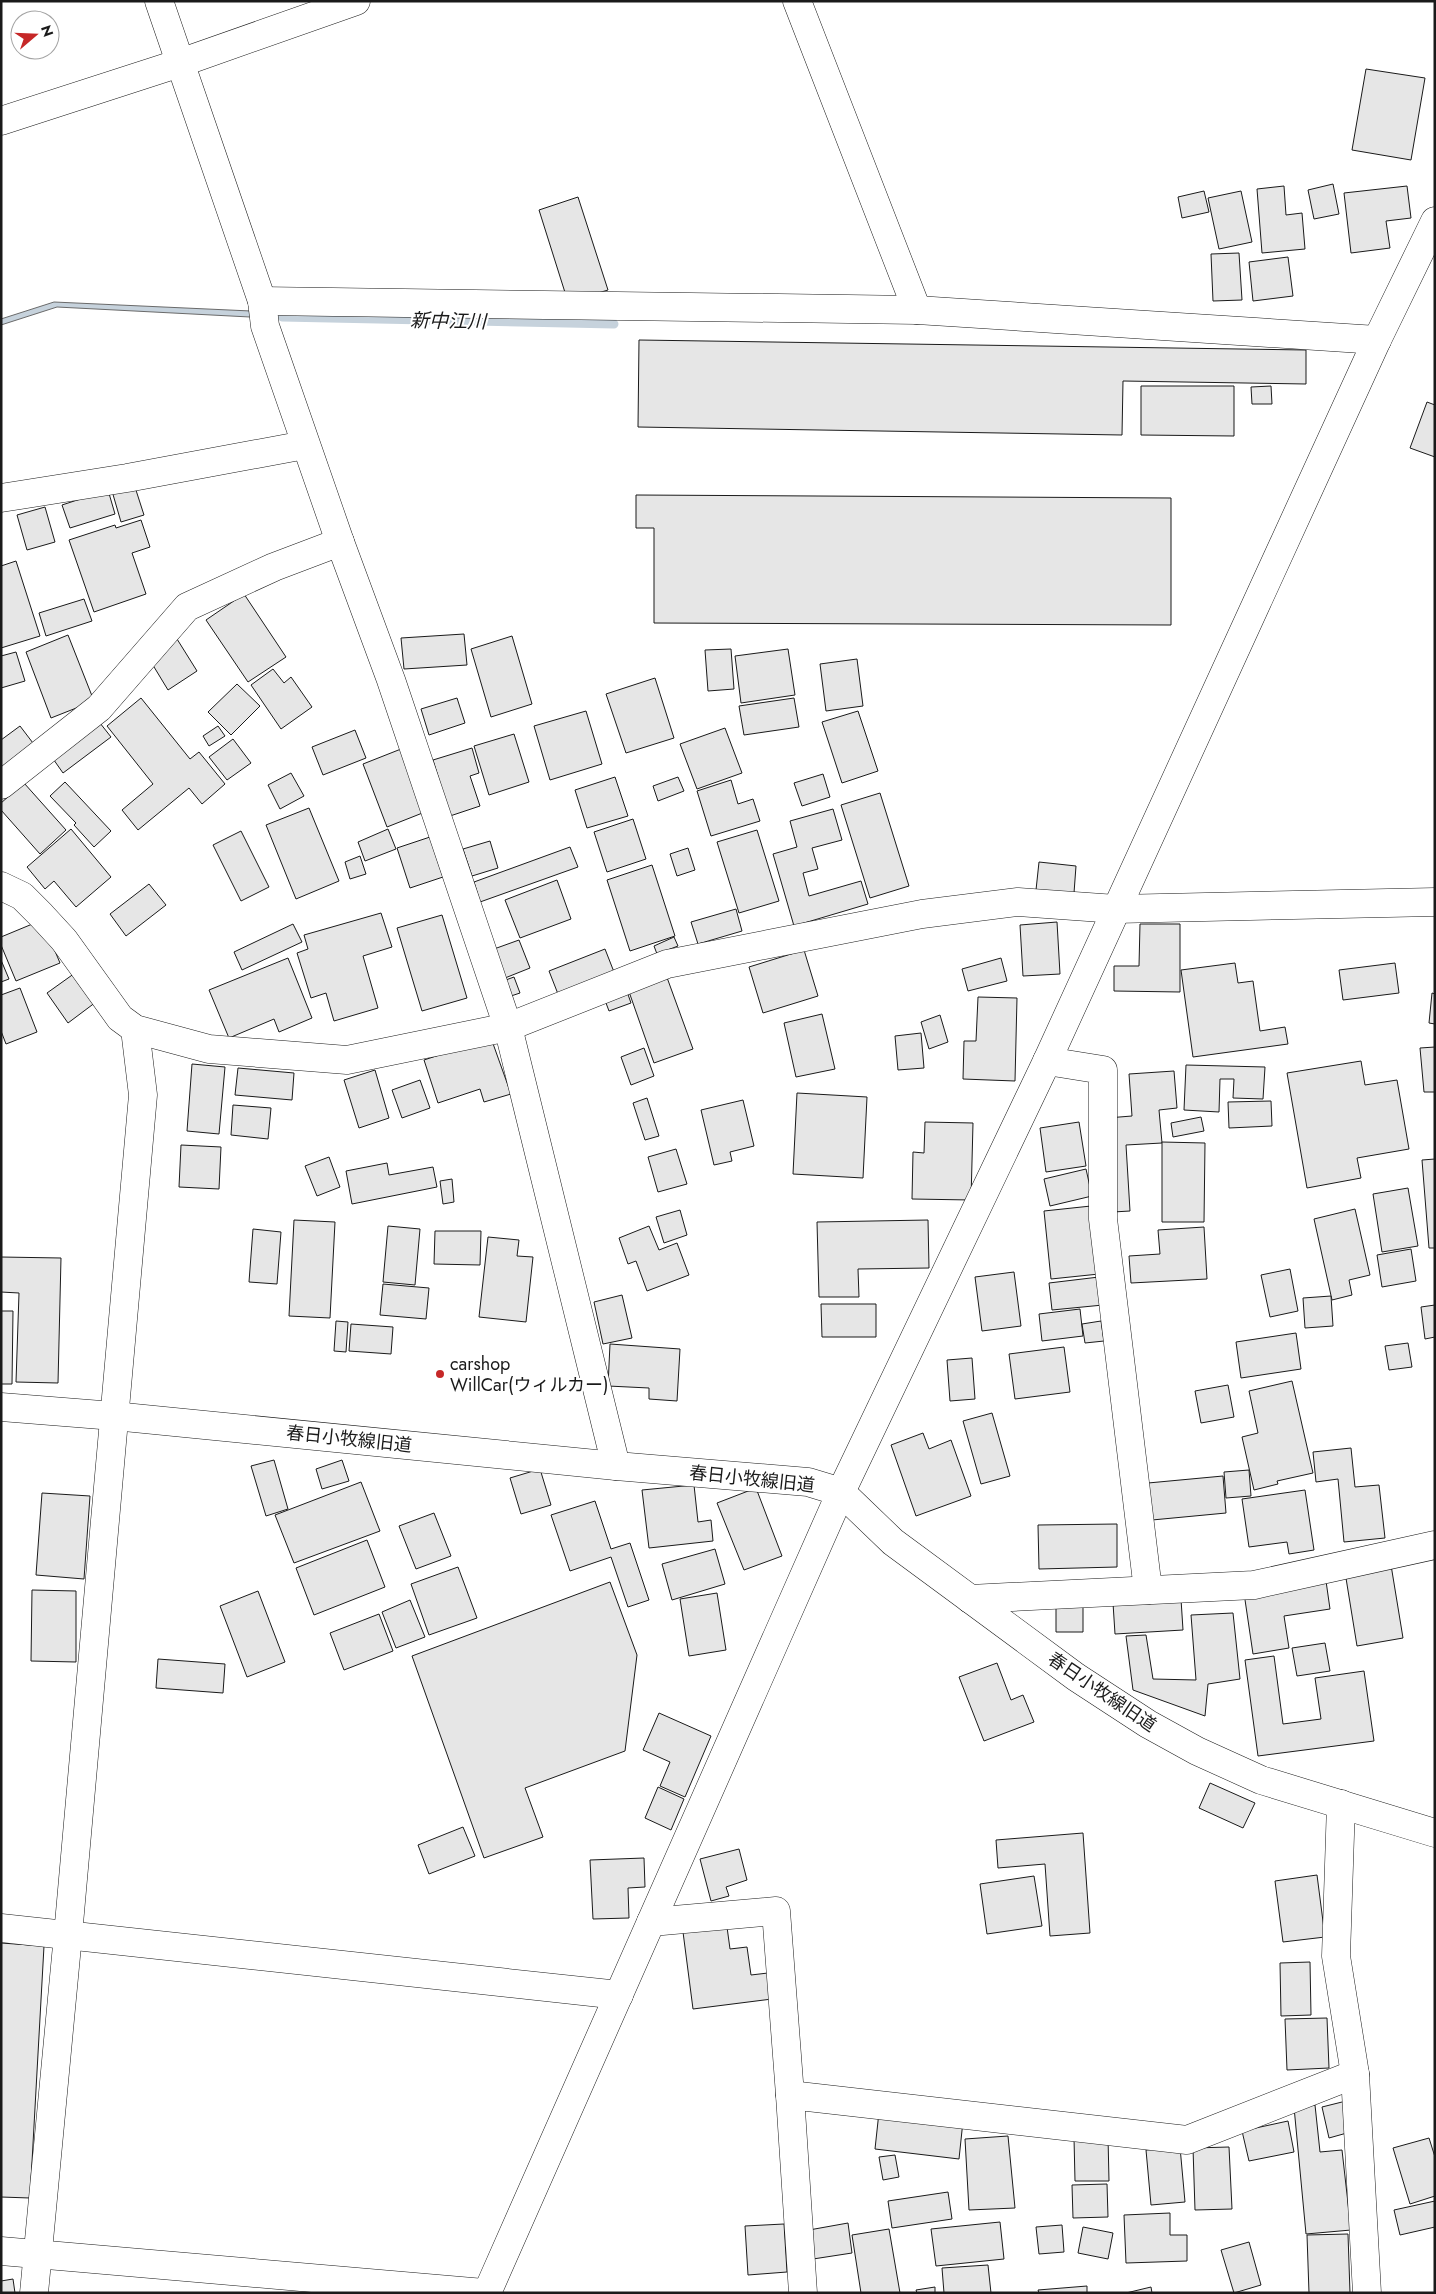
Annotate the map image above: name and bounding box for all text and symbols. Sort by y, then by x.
north arrow [10,10,60,60]
text: N [36,22,59,39]
water label: 新中江川 [410,307,488,335]
place label: carshop WillCar(ウィルカー) [450,1351,609,1398]
marker: carshop WillCar(ウィルカー) [434,1368,446,1380]
street label: 春日小牧線旧道 [285,1419,413,1459]
street label: 春日小牧線旧道 [688,1459,816,1499]
street label: 春日小牧線旧道 [1043,1646,1161,1738]

